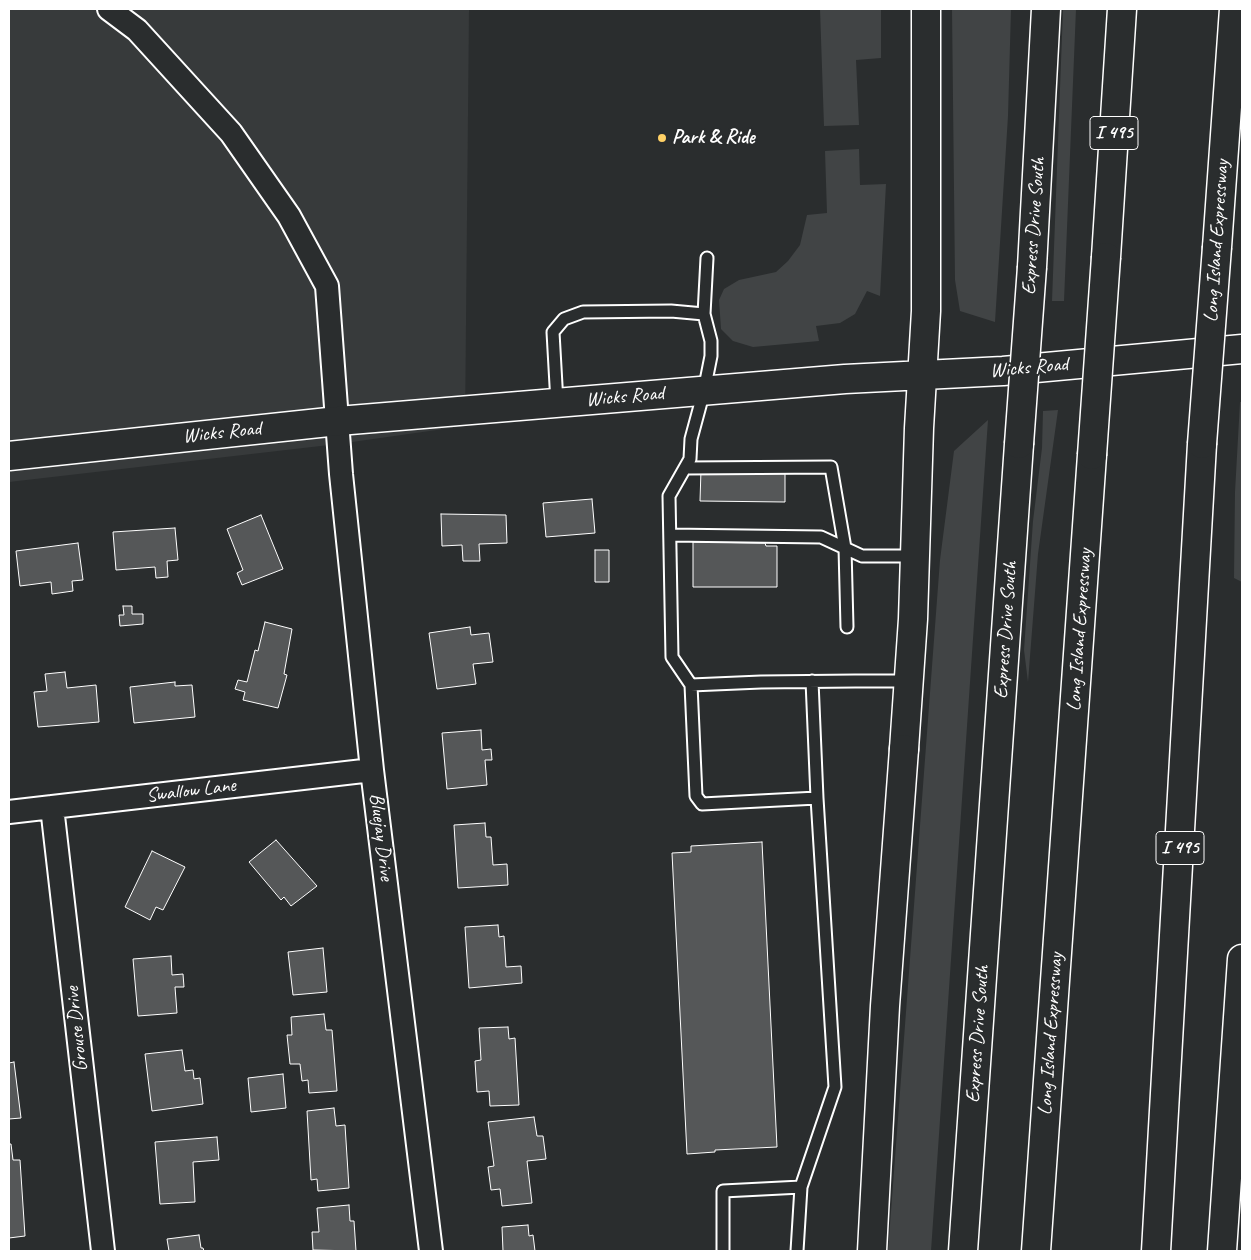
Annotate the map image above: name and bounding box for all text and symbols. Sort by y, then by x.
road number: I 495 [1090,116,1138,150]
place label: Park & Ride [672,126,755,150]
marker: Park & Ride [656,132,668,144]
street label: Express Drive South [1017,156,1051,296]
street label: Long Island Expressway [1199,159,1235,323]
street label: Wicks Road [989,353,1069,383]
street label: Wicks Road [585,382,665,412]
street label: Wicks Road [182,417,262,449]
street label: Long Island Expressway [1062,548,1098,712]
street label: Express Drive South [989,560,1023,700]
street label: Swallow Lane [145,774,237,808]
street label: Bluejay Drive [364,792,398,882]
road number: I 495 [1156,831,1204,864]
street label: Long Island Expressway [1033,952,1069,1116]
street label: Express Drive South [961,964,995,1104]
street label: Grouse Drive [61,985,93,1073]

